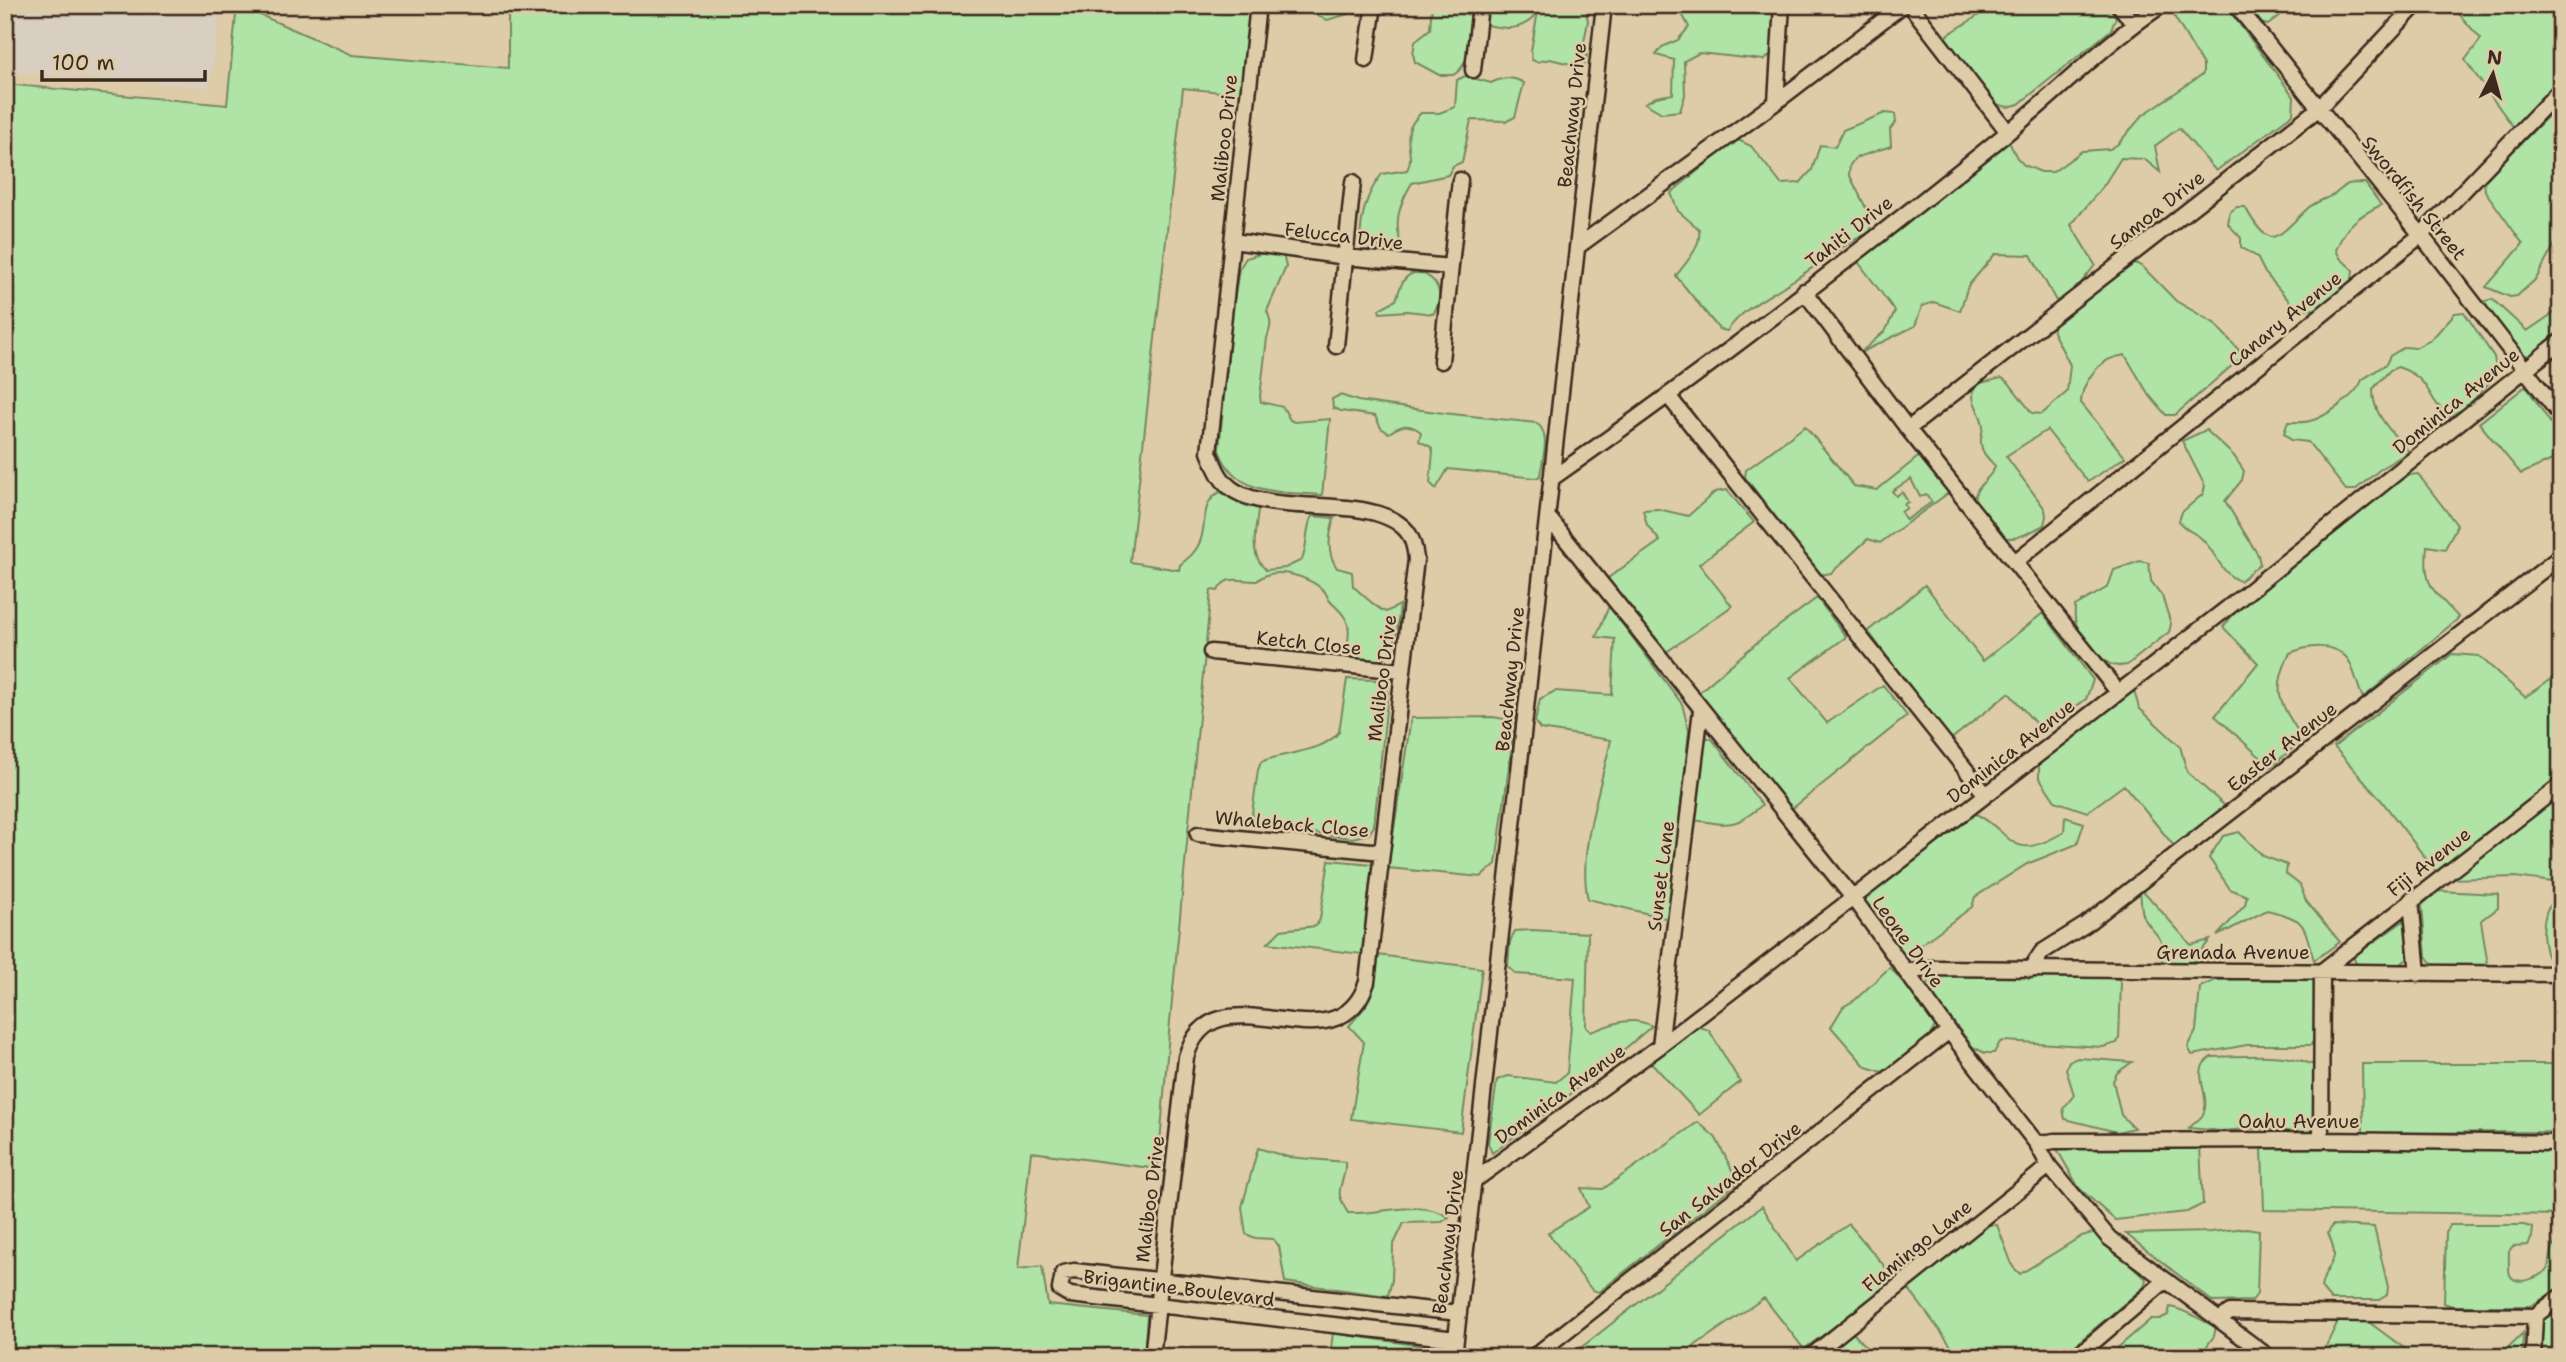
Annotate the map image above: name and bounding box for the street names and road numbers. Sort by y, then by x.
street label: Beachway Drive [1552,41,1592,189]
street label: Maliboo Drive [1205,73,1243,203]
street label: Swordfish Street [2356,131,2472,265]
street label: Samoa Drive [2104,165,2210,255]
street label: Tahiti Drive [1800,190,1898,274]
street label: Felucca Drive [1283,216,1405,256]
street label: Canary Avenue [2223,265,2347,373]
street label: Dominica Avenue [2387,342,2525,460]
street label: Beachway Drive [1490,605,1530,753]
street label: Maliboo Drive [1362,613,1402,743]
street label: Ketch Close [1255,625,1363,661]
street label: Dominica Avenue [1942,693,2080,809]
street label: Easter Avenue [2222,696,2342,798]
street label: Whaleback Close [1214,805,1370,843]
street label: Sunset Lane [1642,819,1680,933]
street label: Fiji Avenue [2382,821,2476,903]
street label: Leone Drive [1866,891,1950,993]
street label: Grenada Avenue [2156,940,2310,965]
street label: Dominica Avenue [1489,1038,1631,1150]
street label: Oahu Avenue [2238,1109,2360,1134]
street label: San Salvador Drive [1654,1115,1806,1243]
street label: Maliboo Drive [1130,1134,1170,1264]
street label: Beachway Drive [1427,1168,1469,1316]
street label: Flamingo Lane [1857,1194,1977,1298]
street label: Brigantine Boulevard [1082,1264,1276,1312]

